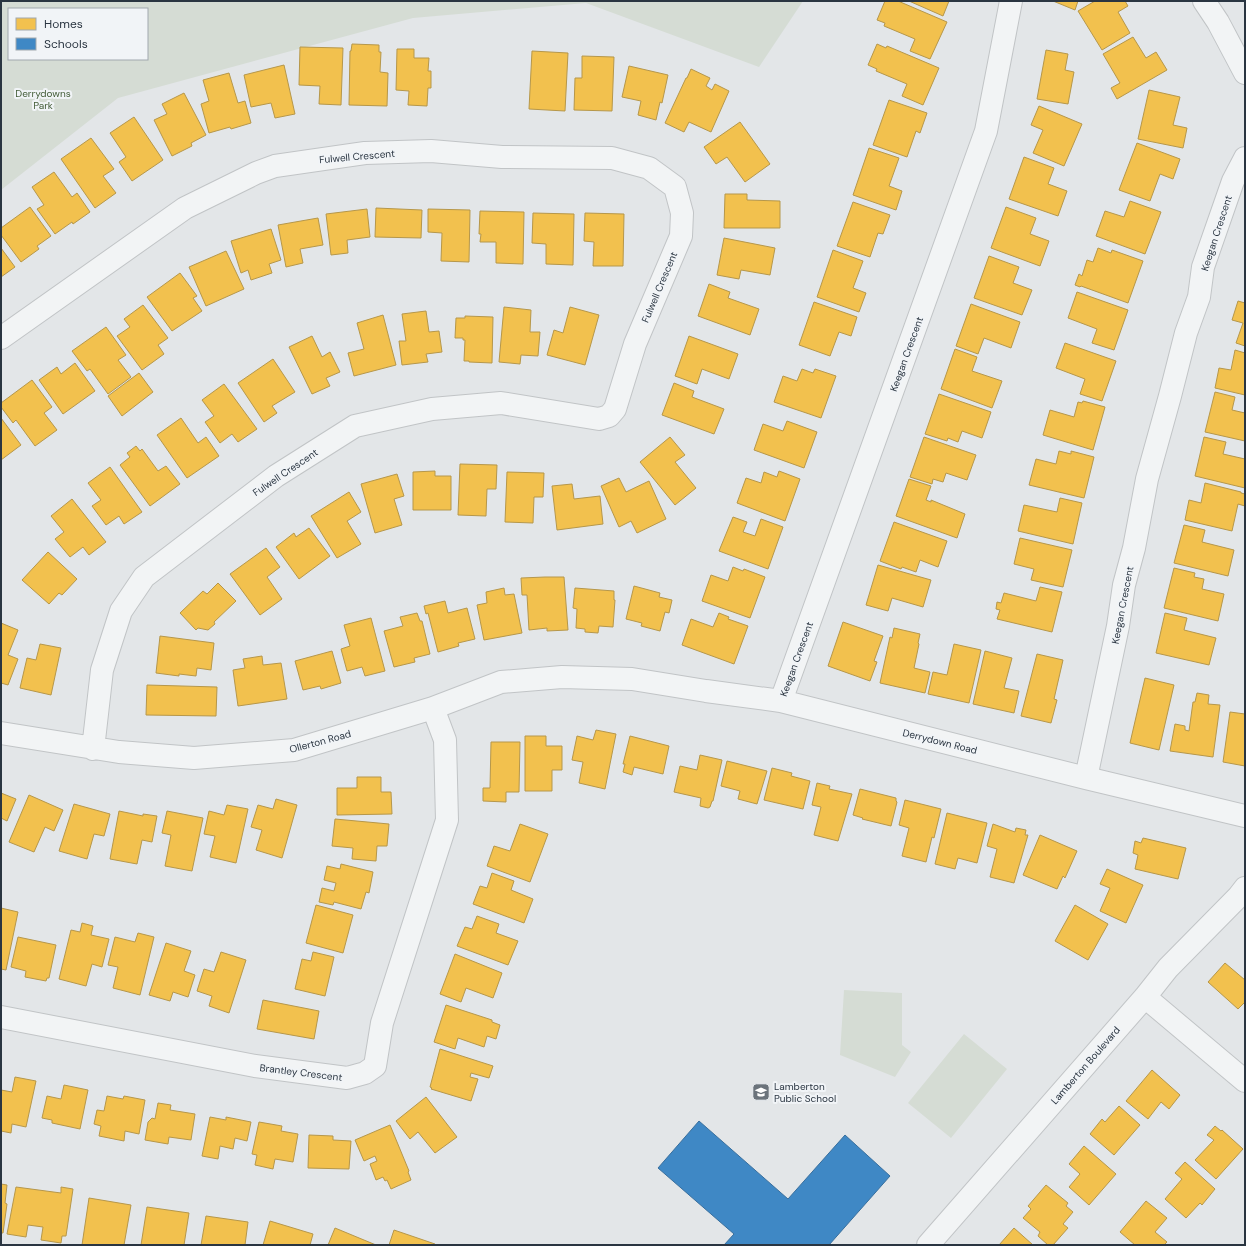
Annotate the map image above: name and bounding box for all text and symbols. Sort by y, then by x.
legend [8,8,148,60]
text: Homes [44,16,83,32]
text: Schools [44,36,88,52]
park label: Derrydowns Park [15,87,71,112]
street label: Fulwell Crescent [319,147,396,166]
street label: Keegan Crescent [1198,194,1235,273]
street label: Fulwell Crescent [639,250,680,325]
street label: Keegan Crescent [887,315,926,393]
street label: Fulwell Crescent [250,446,320,499]
street label: Keegan Crescent [1109,565,1136,645]
street label: Keegan Crescent [777,620,816,698]
street label: Derrydown Road [901,726,979,757]
street label: Ollerton Road [288,727,352,756]
street label: Lamberton Boulevard [1048,1024,1123,1107]
street label: Brantley Crescent [259,1061,343,1084]
place label: Lamberton Public School [774,1080,836,1105]
school or university icon: Lamberton Public School [751,1082,771,1102]

